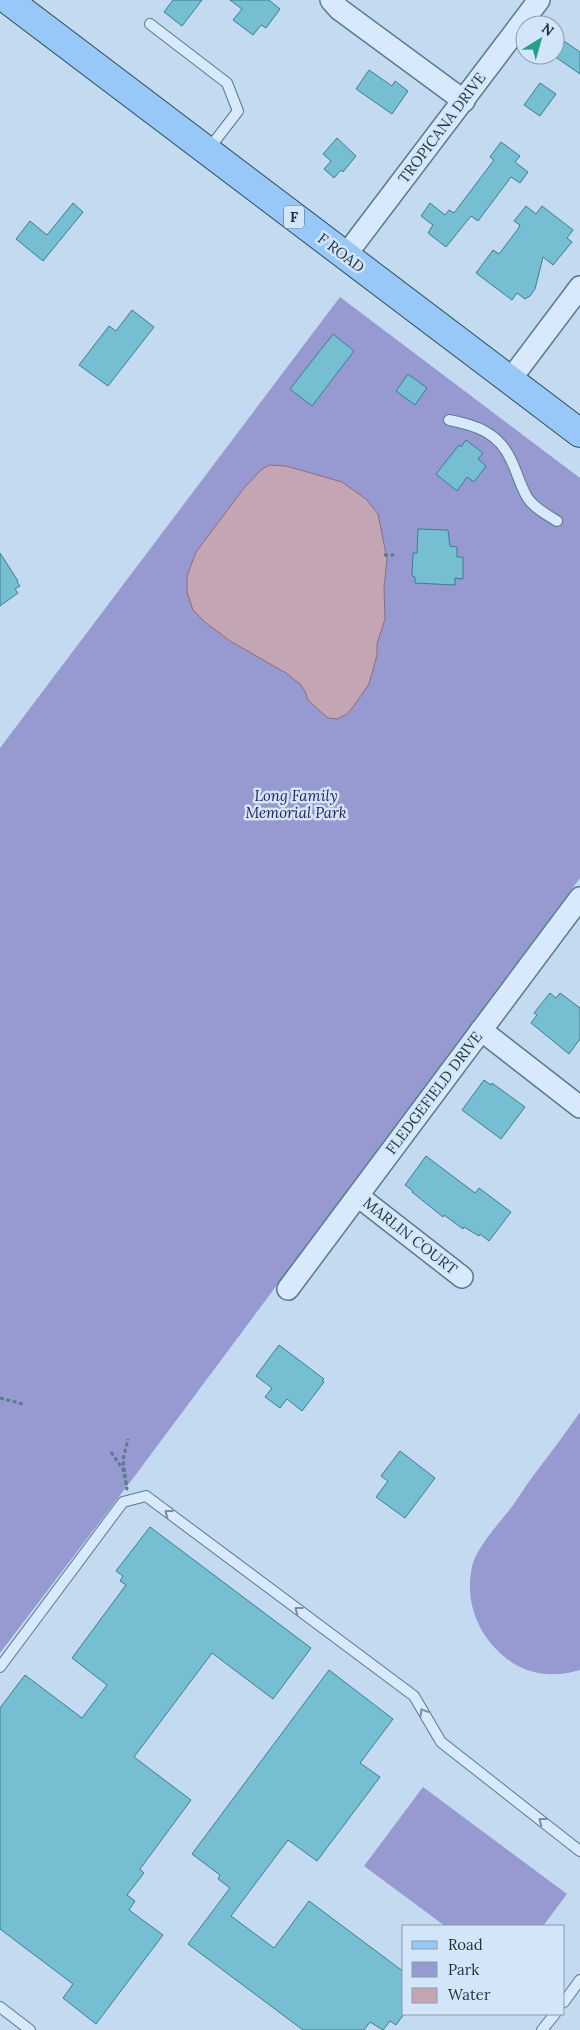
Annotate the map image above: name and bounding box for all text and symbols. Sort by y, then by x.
north arrow [515,15,565,65]
text: N [538,19,558,40]
street label: TROPICANA DRIVE [394,69,489,187]
road number: F [284,206,304,228]
street label: F ROAD [314,229,369,276]
park label: Long Family Memorial Park [245,786,347,822]
street label: FLEDGEFIELD DRIVE [381,1027,486,1158]
street label: MARLIN COURT [359,1193,461,1279]
one-way arrow [165,1510,174,1518]
one-way arrow [294,1607,304,1616]
one-way arrow [420,1709,430,1718]
one-way arrow [538,1817,547,1826]
legend [402,1925,565,2015]
text: Road [448,1935,483,1954]
text: Park [448,1960,479,1979]
text: Water [448,1985,491,2004]

